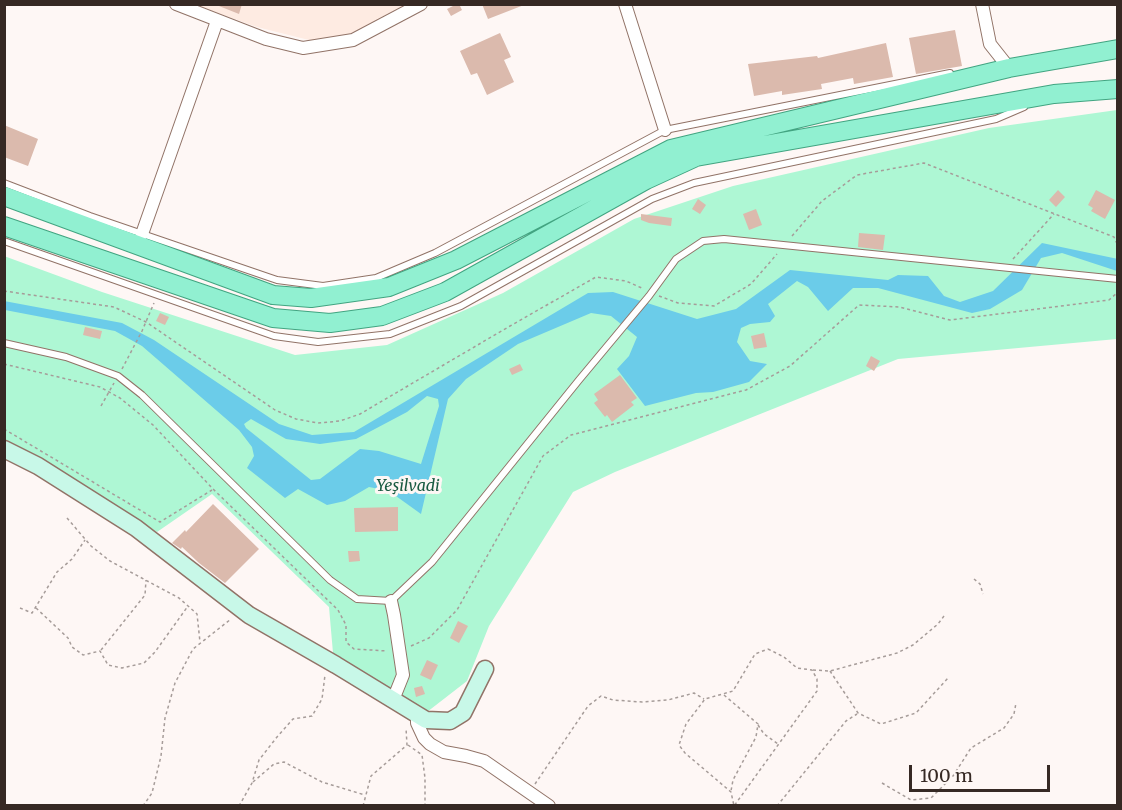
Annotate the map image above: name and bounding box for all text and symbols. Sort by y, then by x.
park label: Yeşilvadi [376,476,440,496]
scale bar [912,753,1053,791]
text: 100 m [920,764,973,787]

